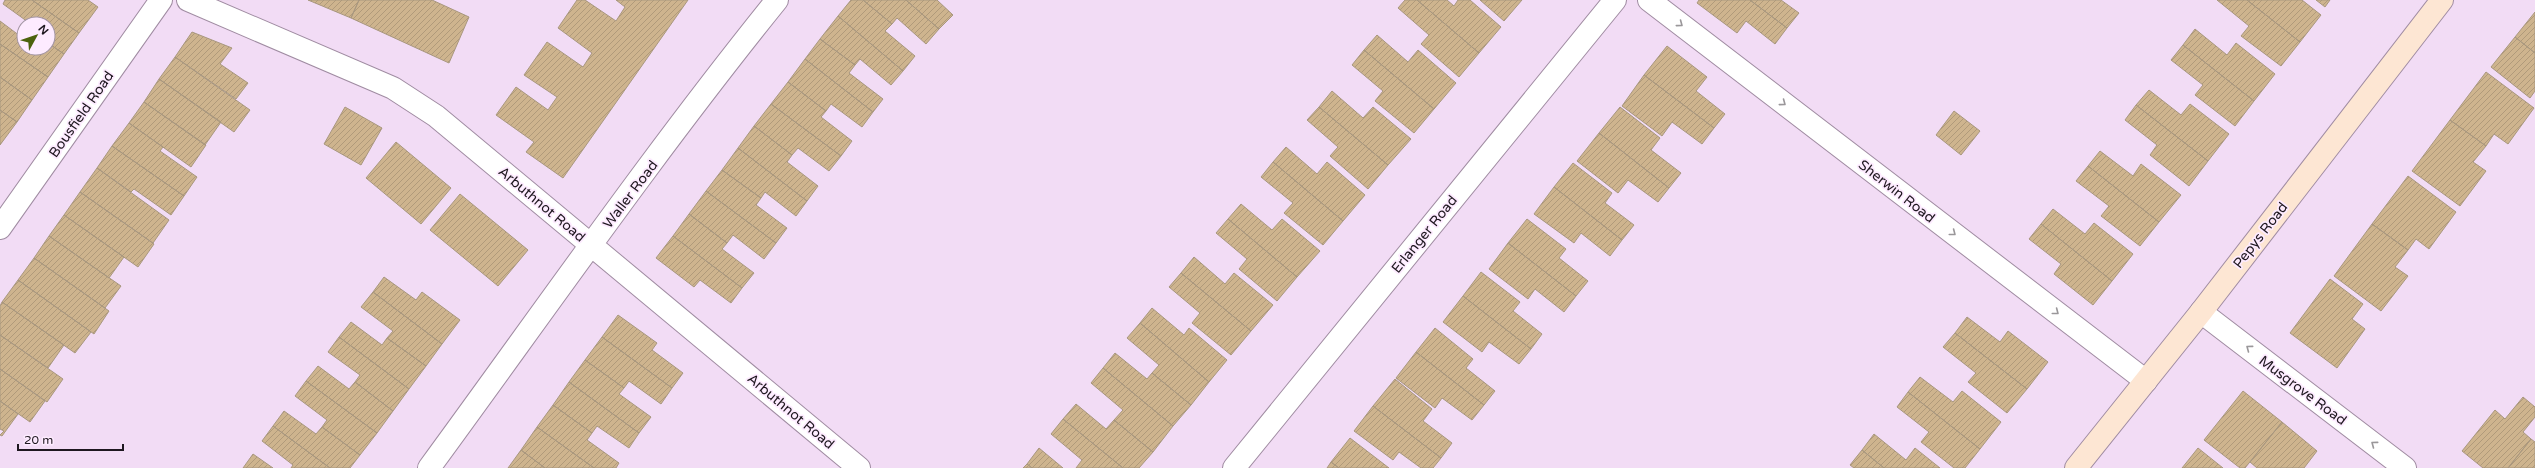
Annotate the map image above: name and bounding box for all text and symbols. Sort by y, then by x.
north arrow [16,16,56,56]
one-way arrow [1675,19,1682,26]
text: N [35,22,51,37]
street label: Bousfield Road [45,68,117,161]
one-way arrow [1779,98,1786,106]
street label: Sherwin Road [1855,156,1938,226]
street label: Waller Road [599,157,661,232]
street label: Arbuthnot Road [495,163,589,246]
street label: Erlanger Road [1388,192,1461,277]
street label: Pepys Road [2229,199,2291,272]
one-way arrow [1948,228,1955,235]
one-way arrow [2051,308,2058,315]
one-way arrow [2246,346,2253,353]
street label: Musgrove Road [2256,352,2350,429]
street label: Arbuthnot Road [744,370,838,453]
scale bar [18,426,123,452]
text: 20 m [24,433,53,447]
one-way arrow [2372,442,2379,449]

